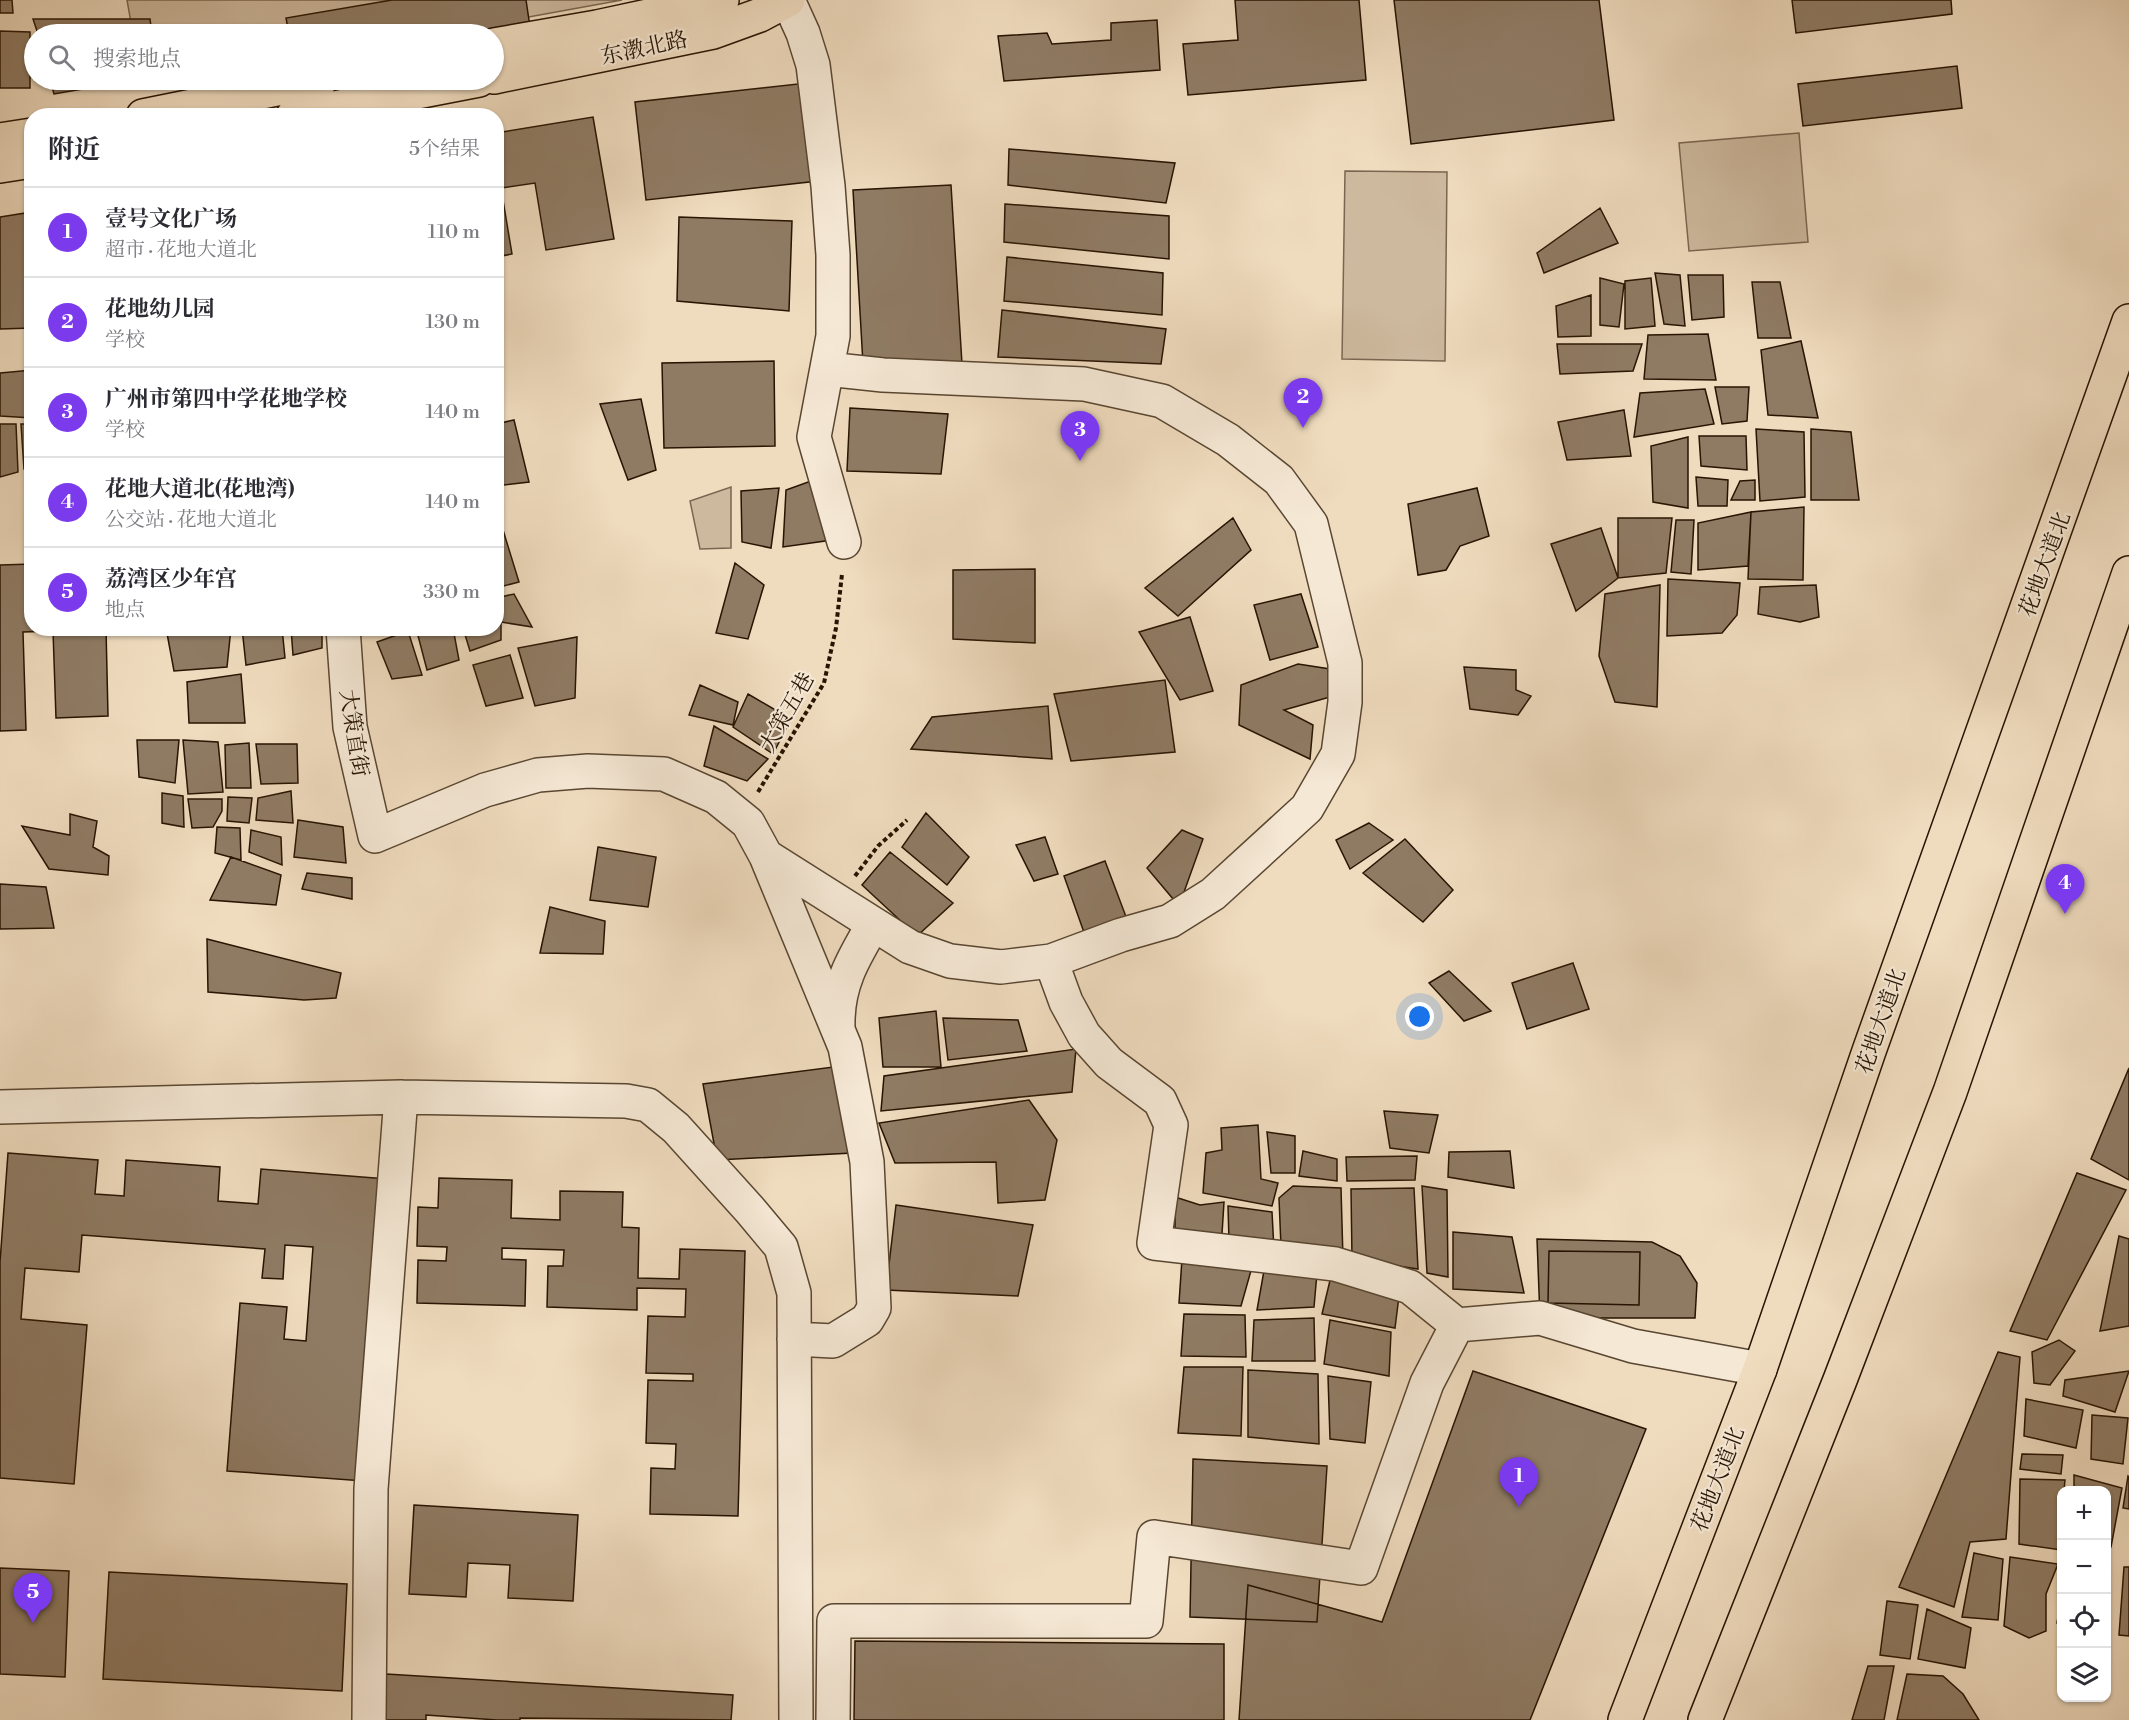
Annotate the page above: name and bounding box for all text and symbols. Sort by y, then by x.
search box [24,24,504,90]
street label: 东漖北路 [598,26,690,71]
icon: search [45,41,78,74]
text: 搜索地点 [93,46,181,73]
text: 附近 [48,134,100,166]
text: 5个结果 [409,137,480,162]
text: 壹号文化广场 [105,206,237,233]
text: 1 [63,220,72,245]
text: 110 m [428,220,480,245]
text: 超市 · 花地大道北 [105,238,257,263]
text: 花地幼儿园 [105,296,215,323]
text: 2 [61,310,74,335]
text: 130 m [425,310,480,335]
text: 学校 [105,328,145,353]
pin: 2 [1284,378,1322,428]
text: 广州市第四中学花地学校 [105,386,347,413]
text: 3 [61,400,74,425]
text: 140 m [425,400,480,425]
pin: 3 [1060,412,1100,461]
text: 学校 [105,418,145,443]
text: 花地大道北(花地湾) [105,476,295,503]
text: 4 [61,490,74,515]
text: 140 m [425,490,480,515]
text: 公交站 · 花地大道北 [105,508,277,533]
street label: 花地大道北 [2014,508,2077,621]
text: 荔湾区少年宫 [105,566,237,593]
text: 5 [61,580,74,605]
text: 330 m [423,580,480,605]
text: 地点 [105,598,145,623]
street label: 大策五巷 [754,668,820,758]
street label: 大策直街 [333,688,374,779]
pin: 4 [2046,864,2084,914]
street label: 花地大道北 [1851,965,1912,1078]
your location [1405,1002,1434,1031]
street label: 花地大道北 [1686,1423,1751,1536]
pin: 1 [1500,1458,1538,1507]
map controls [2057,1486,2111,1702]
button: + [2057,1486,2111,1540]
button: − [2057,1540,2111,1594]
pin: 5 [14,1574,52,1623]
button: locate [2057,1594,2111,1648]
button: layers [2057,1648,2111,1702]

